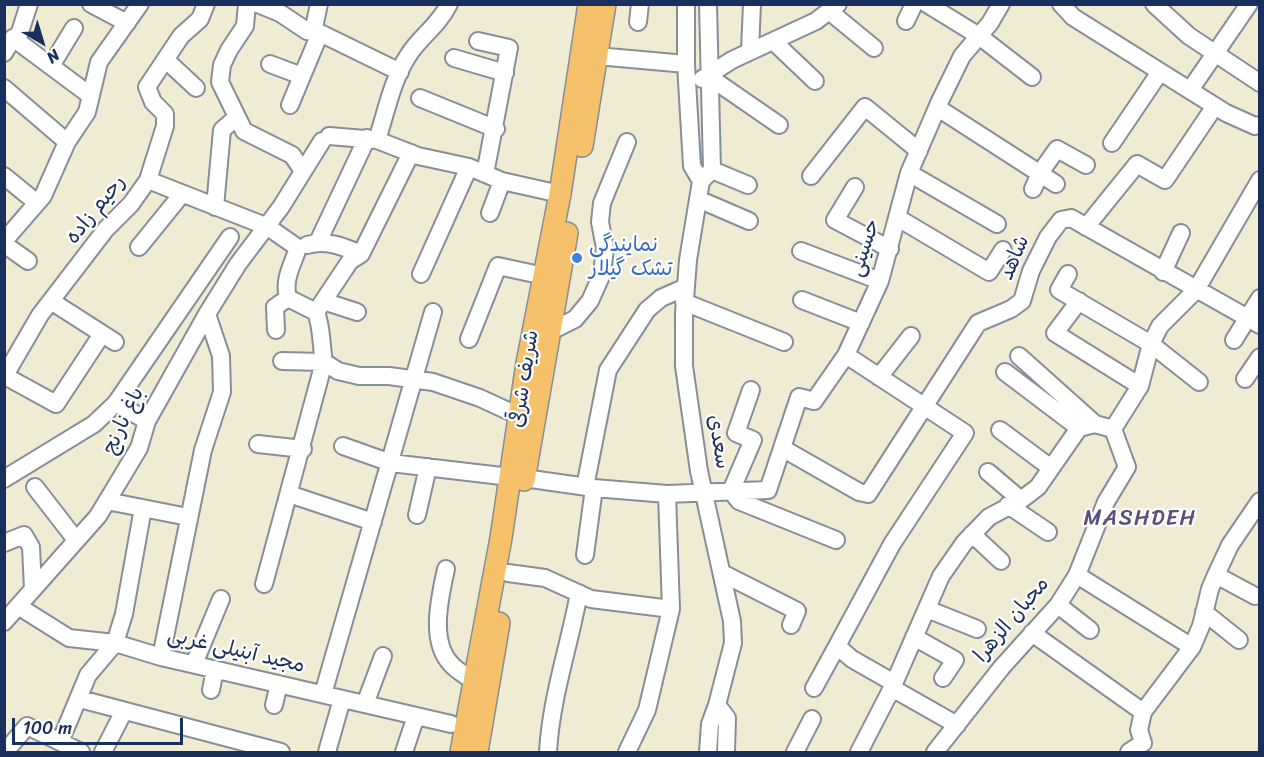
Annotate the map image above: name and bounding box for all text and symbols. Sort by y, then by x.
north arrow [12,12,72,72]
text: N [40,42,67,71]
street label: رحیم زاده [61,170,131,250]
street label: حسینی [844,216,886,280]
street label: شاهد [994,232,1036,284]
place label: نمایندگی تشک گیلار [589,233,673,283]
marker: نمایندگی تشک گیلار [570,251,584,265]
street label: شریف شرقی [505,328,545,430]
street label: باغ نارنج [98,383,150,459]
street label: سعدی [701,413,735,471]
district label: MASHDEH [1083,506,1197,532]
street label: محبان الزهرا [969,572,1055,668]
street label: مجید آبنیلی غربی [165,623,307,679]
scale bar [15,706,186,744]
text: 100 m [23,712,72,744]

